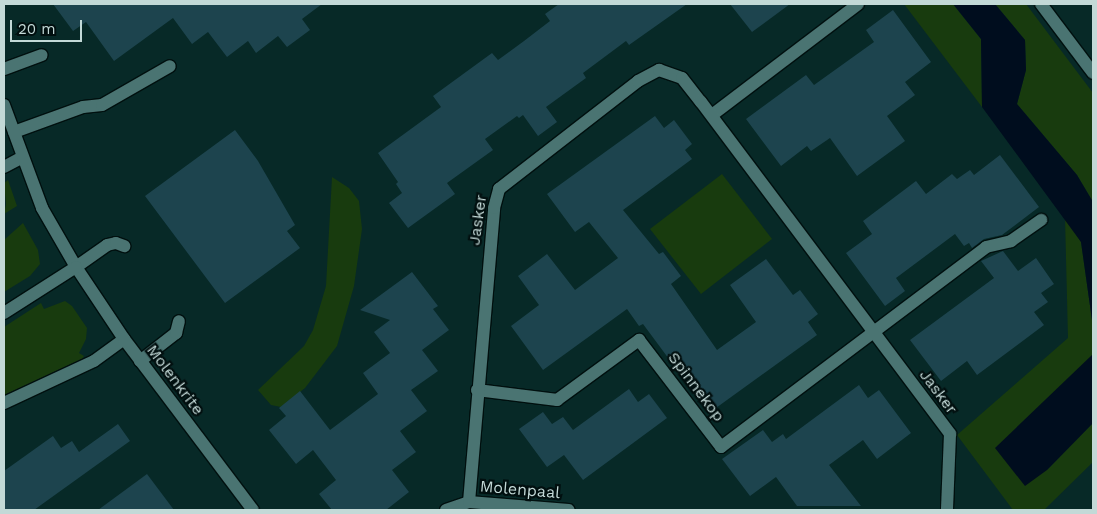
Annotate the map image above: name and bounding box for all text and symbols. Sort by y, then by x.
scale bar [12,10,85,42]
text: 20 m [18,20,56,38]
street label: Jasker [465,194,491,246]
street label: Molenkrite [142,341,208,419]
street label: Spinnekop [664,349,728,425]
street label: Jasker [915,366,961,418]
street label: Molenpaal [479,477,561,503]

